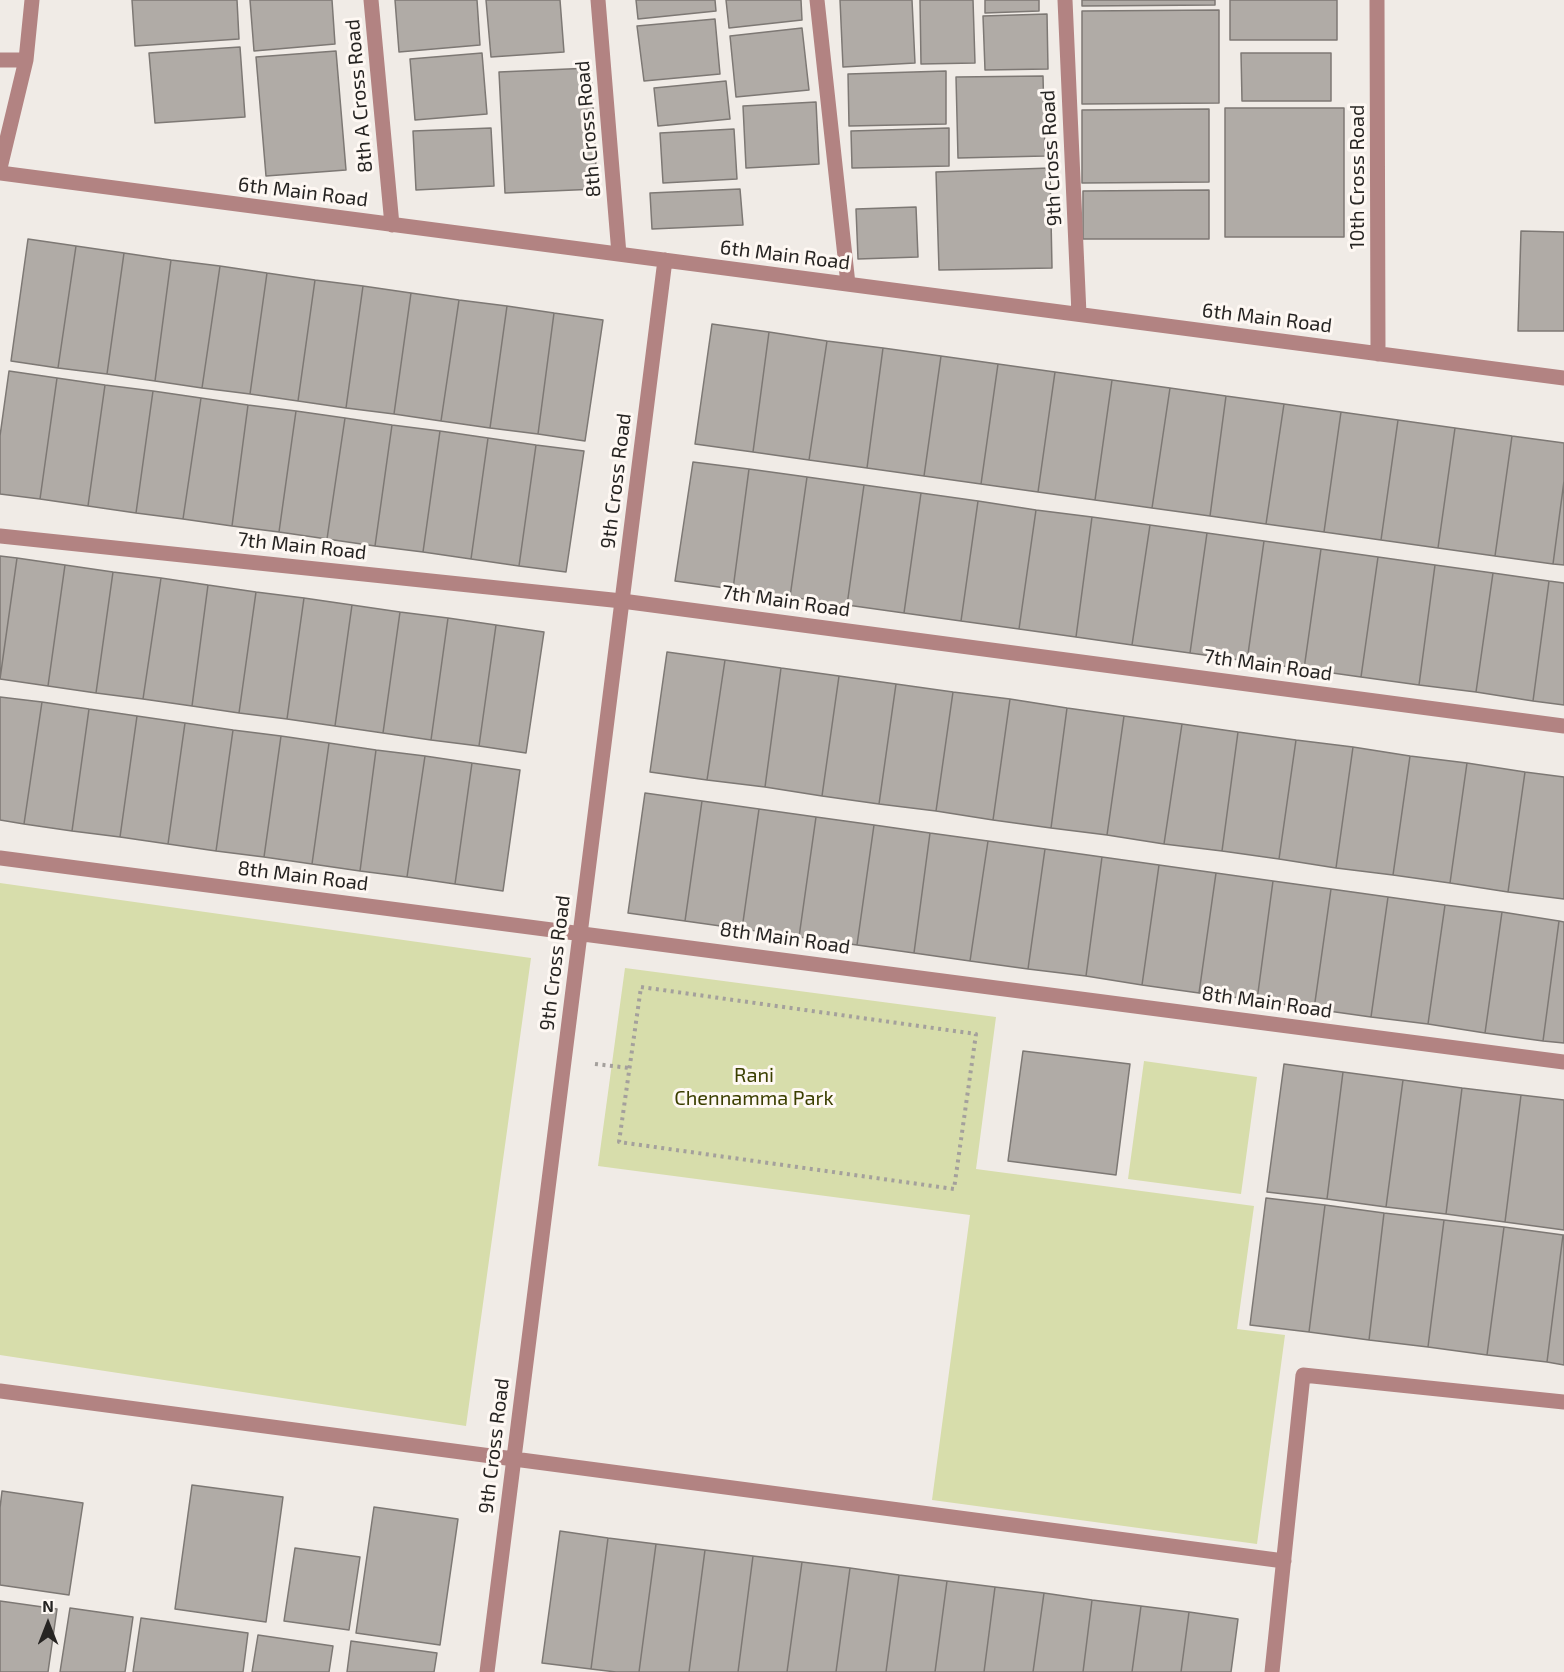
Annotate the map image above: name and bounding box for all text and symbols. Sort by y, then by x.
street label: 8th A Cross Road [340,18,378,174]
street label: 8th Cross Road [570,60,606,198]
street label: 9th Cross Road [1035,89,1067,227]
street label: 10th Cross Road [1345,104,1369,250]
street label: 6th Main Road [237,172,369,212]
street label: 6th Main Road [719,235,851,275]
street label: 6th Main Road [1201,298,1333,338]
street label: 9th Cross Road [596,412,636,550]
street label: 7th Main Road [236,527,368,565]
street label: 7th Main Road [720,580,852,622]
street label: 7th Main Road [1202,644,1334,686]
street label: 8th Main Road [236,856,370,896]
street label: 9th Cross Road [535,894,575,1032]
street label: 8th Main Road [718,917,852,959]
street label: 8th Main Road [1200,981,1334,1023]
park label: Rani Chennamma Park [674,1063,834,1110]
street label: 9th Cross Road [474,1377,514,1515]
north arrow [18,1594,78,1654]
text: N [42,1596,54,1615]

